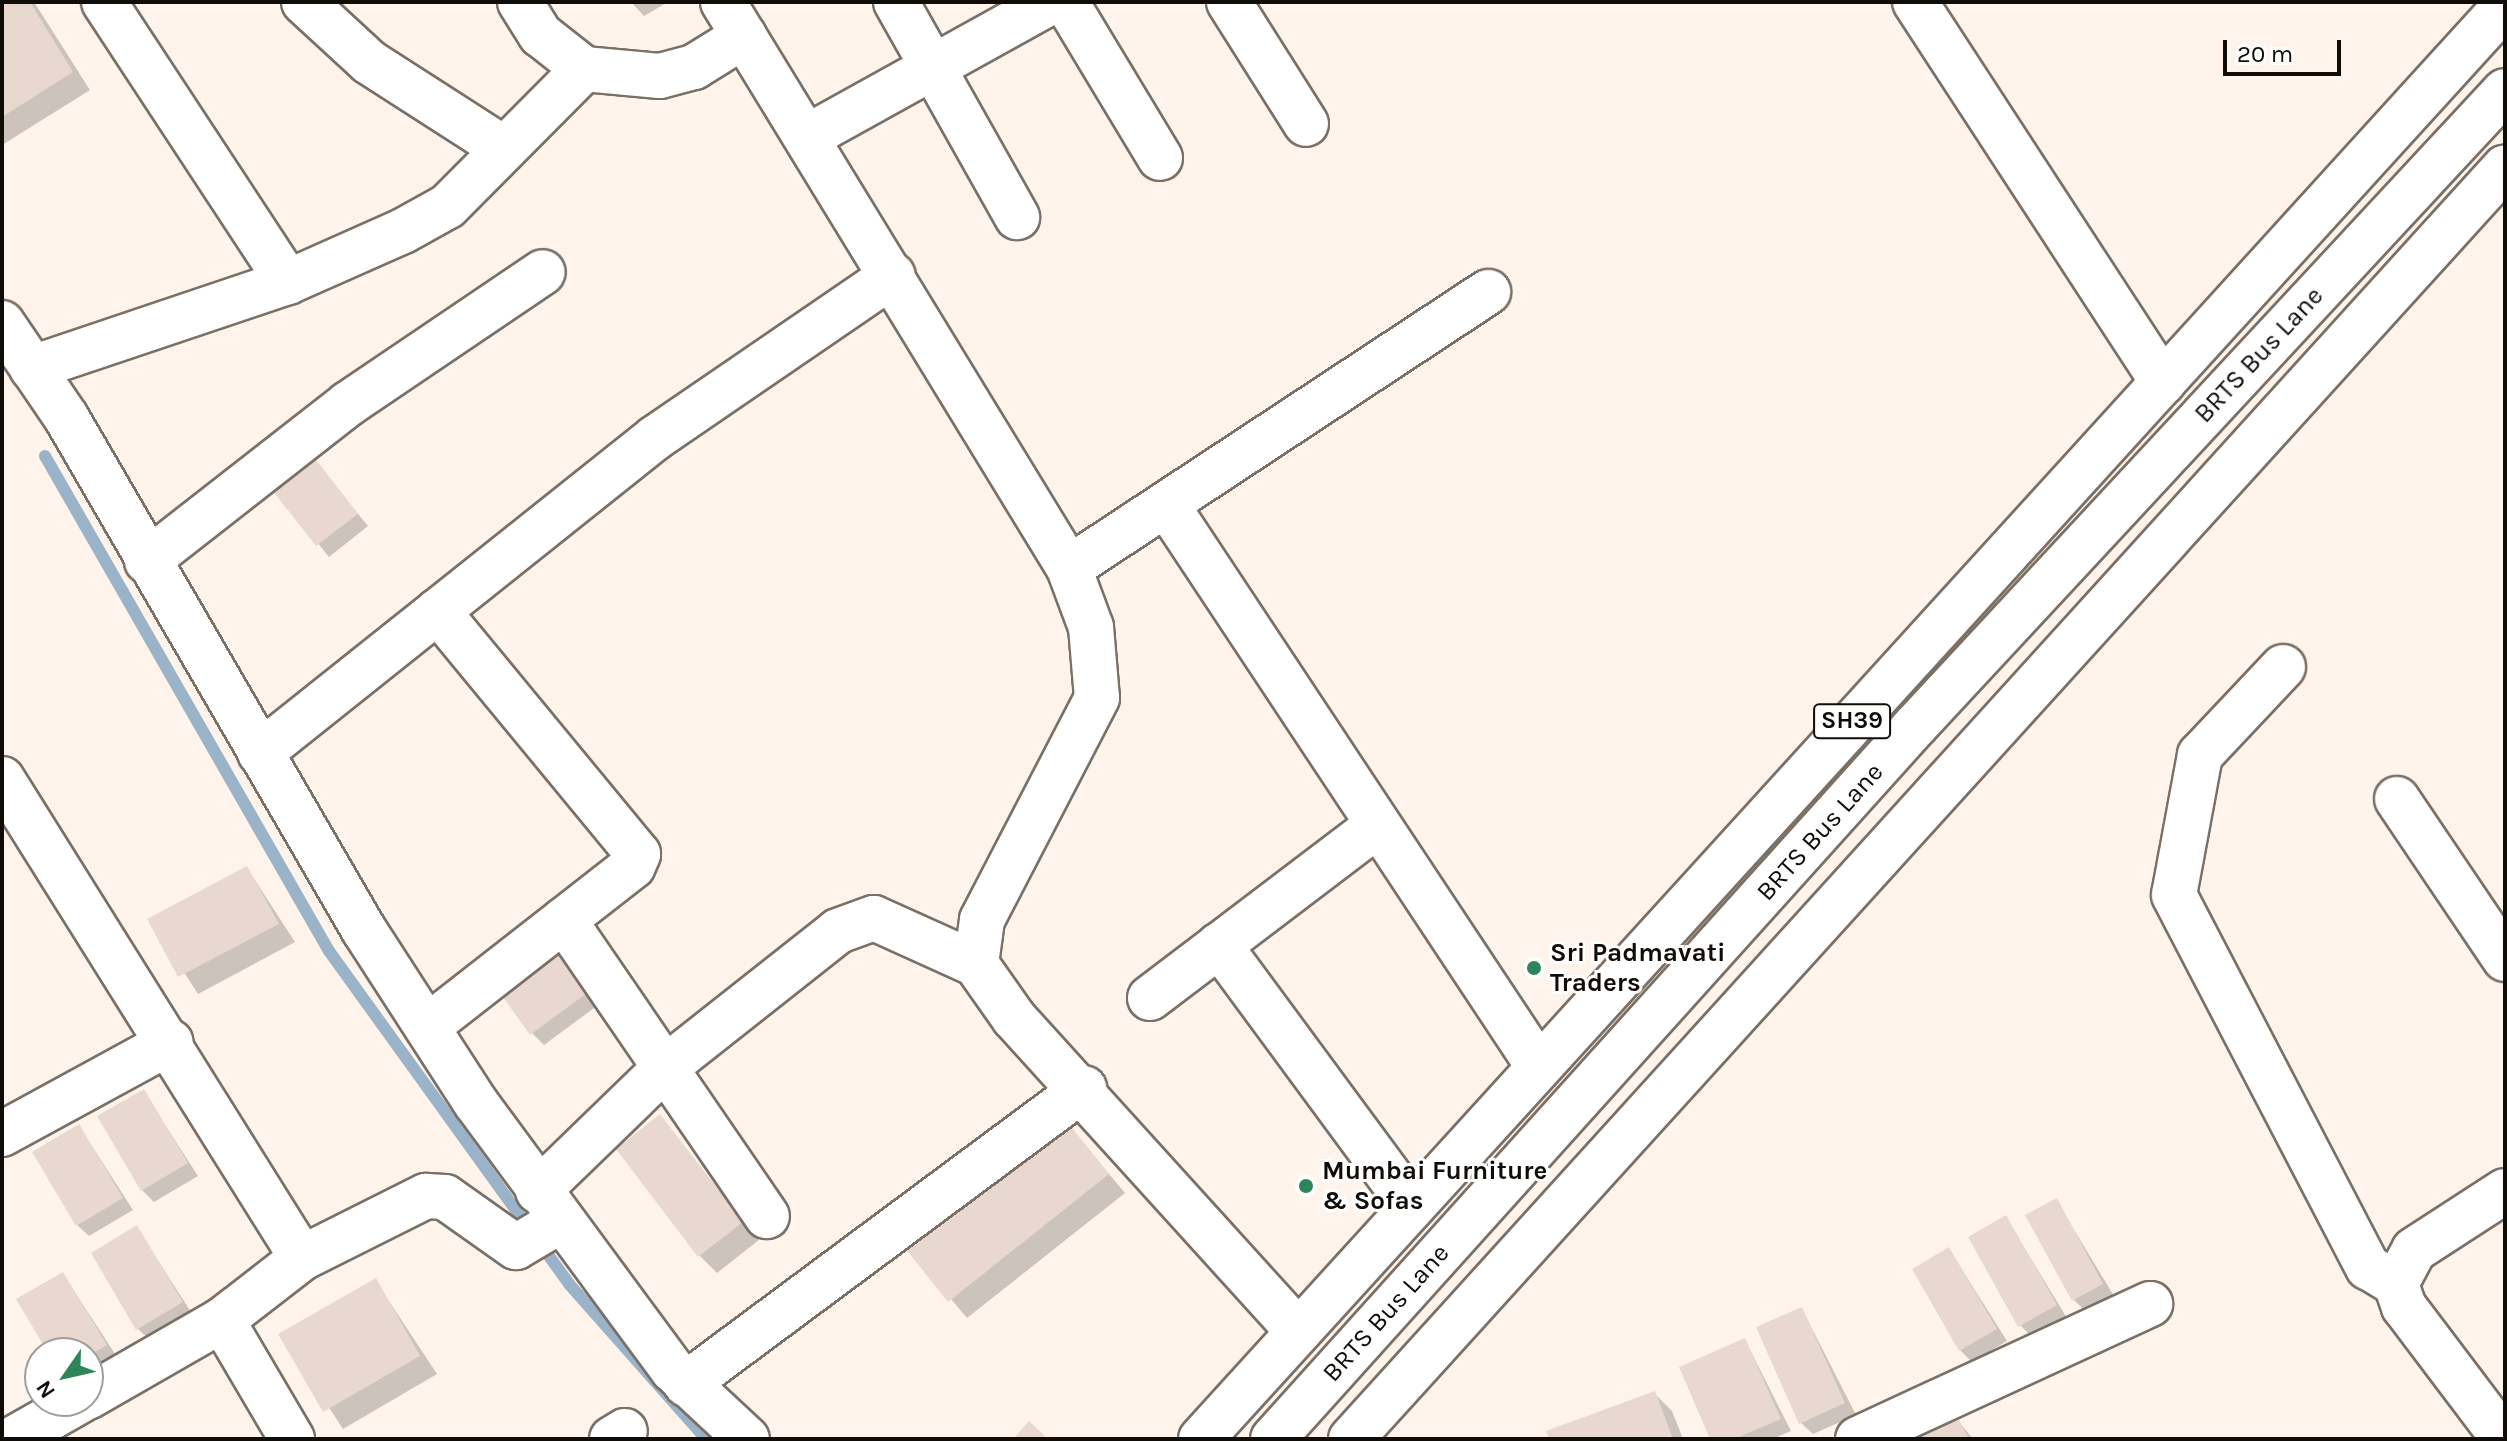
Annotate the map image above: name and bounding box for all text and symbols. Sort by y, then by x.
scale bar [2227,24,2345,74]
text: 20 m [2237,40,2293,68]
street label: BRTS Bus Lane [2188,281,2330,429]
road number: SH39 [1812,701,1892,741]
street label: BRTS Bus Lane [1750,757,1890,907]
place label: Sri Padmavati Traders [1550,937,1726,998]
marker: Sri Padmavati Traders [1525,959,1543,977]
place label: Mumbai Furniture & Sofas [1322,1155,1547,1216]
marker: Mumbai Furniture & Sofas [1297,1177,1315,1195]
street label: BRTS Bus Lane [1316,1238,1456,1388]
north arrow [24,1337,104,1417]
text: N [31,1375,61,1403]

